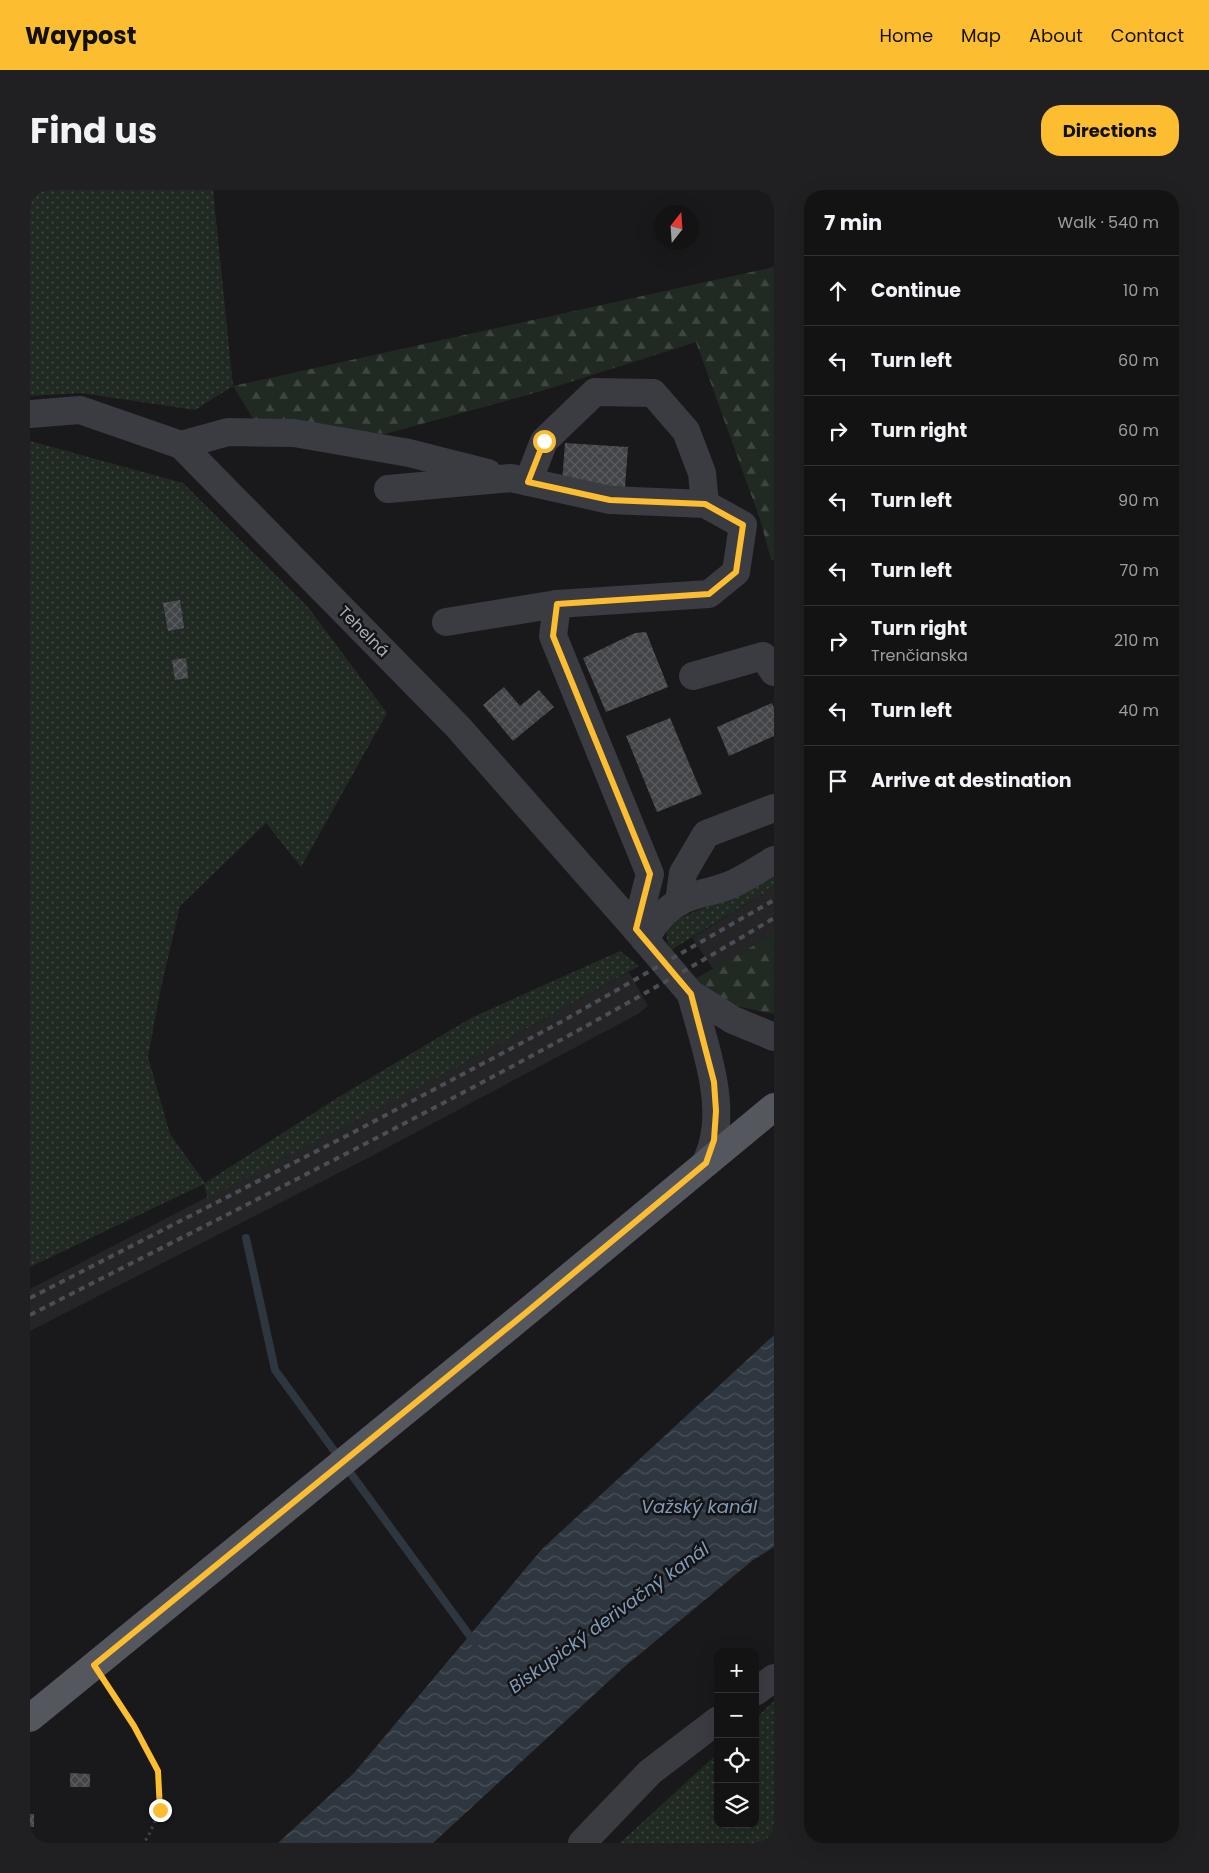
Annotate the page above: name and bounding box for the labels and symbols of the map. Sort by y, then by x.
north arrow [654,205,699,250]
route start [533,430,556,453]
street label: Tehelná [333,601,394,662]
water label: Važský kanál [641,1494,758,1519]
water label: Biskupický derivačný kanál [503,1536,714,1699]
route end [149,1799,172,1822]

